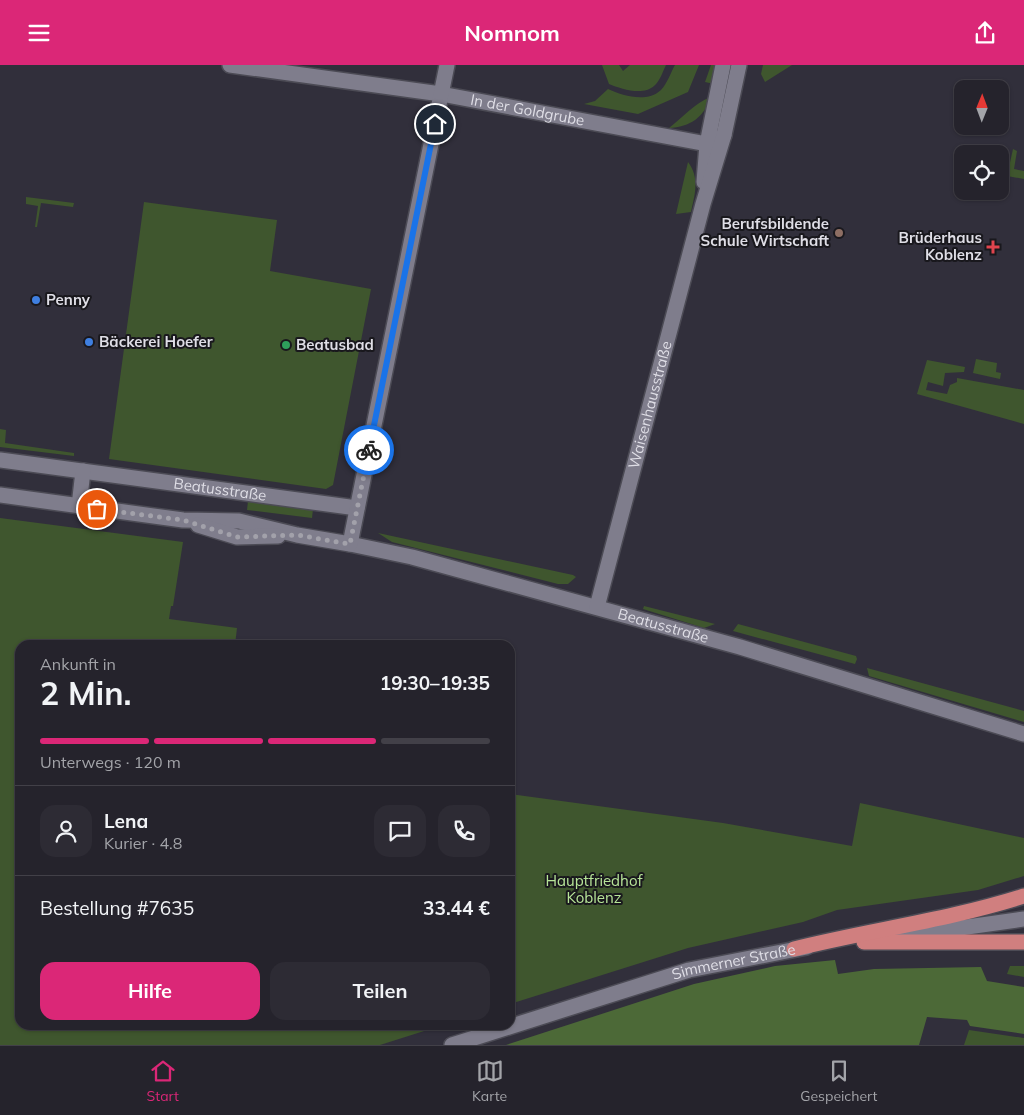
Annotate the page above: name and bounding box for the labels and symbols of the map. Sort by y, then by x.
north arrow [954,80,1009,135]
street label: In der Goldgrube [469,90,586,130]
pin [414,103,456,145]
place label: Berufsbildende Schule Wirtschaft [701,214,829,250]
marker: Berufsbildende Schule Wirtschaft [833,227,845,239]
place label: Brüderhaus Koblenz [899,228,982,264]
marker: Brüderhaus Koblenz [986,240,1000,254]
place label: Penny [46,290,91,309]
marker: Penny [30,294,42,306]
place label: Bäckerei Hoefer [99,332,213,351]
place label: Beatusbad [296,335,374,354]
marker: Bäckerei Hoefer [83,336,95,348]
marker: Beatusbad [280,339,292,351]
street label: Waisenhausstraße [624,339,676,471]
courier [344,425,394,475]
street label: Beatusstraße [172,473,268,505]
pin [76,488,118,530]
street label: Beatusstraße [616,604,711,647]
park label: Hauptfriedhof Koblenz [546,871,643,907]
street label: Simmerner Straße [669,939,797,984]

